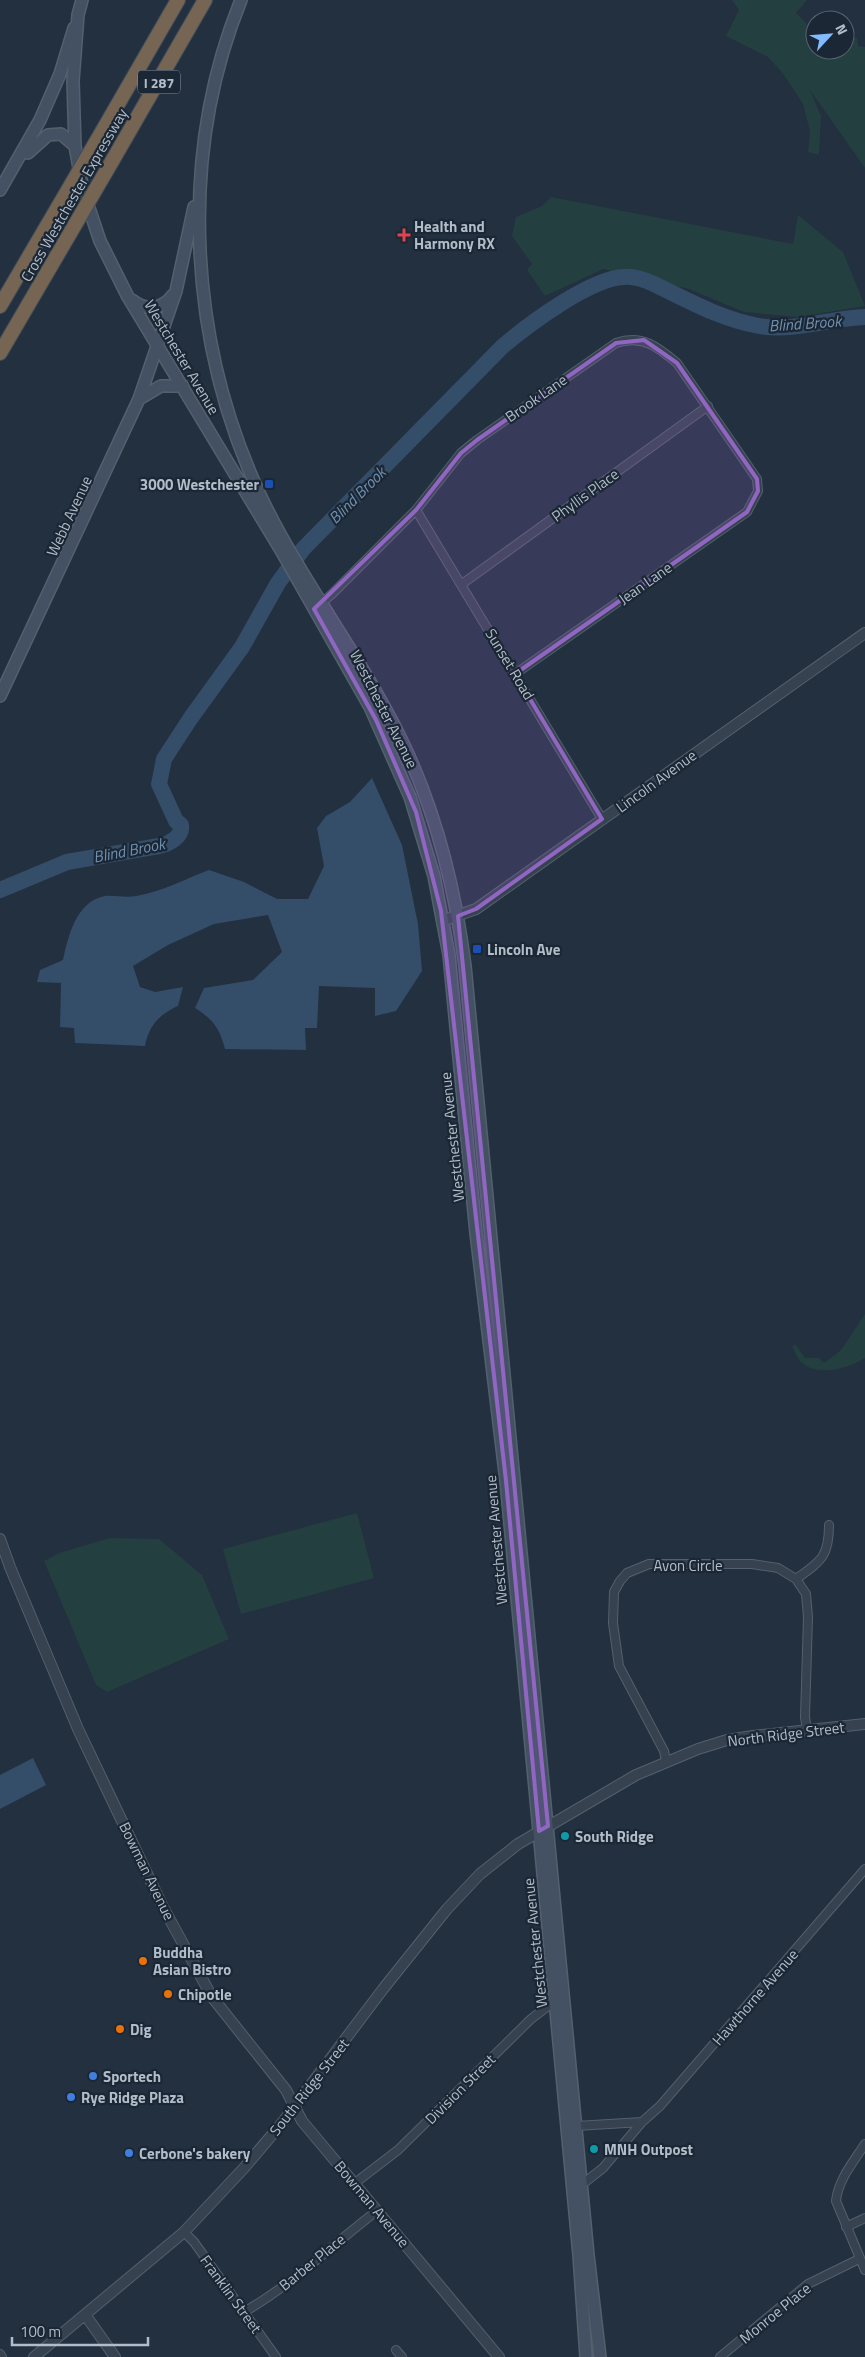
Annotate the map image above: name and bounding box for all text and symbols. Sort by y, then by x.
north arrow [805,10,855,60]
text: N [831,20,854,38]
road number: I 287 [138,70,180,94]
street label: Cross Westchester Expressway [15,104,133,286]
place label: Health and Harmony RX [414,215,495,255]
marker: Health and Harmony RX [398,229,410,241]
street label: Westchester Avenue [139,295,225,419]
water label: Blind Brook [768,308,844,337]
street label: Brook Lane [500,368,572,428]
water label: Blind Brook [323,460,392,529]
street label: Phyllis Place [546,463,624,527]
street label: Webb Avenue [40,472,98,560]
place label: 3000 Westchester [140,473,259,496]
marker: 3000 Westchester [263,478,275,490]
street label: Jean Lane [613,556,677,610]
street label: Sunset Road [480,624,540,704]
street label: Westchester Avenue [344,646,424,772]
street label: Lincoln Avenue [611,744,701,818]
water label: Blind Brook [91,831,169,869]
place label: Lincoln Ave [487,938,561,961]
marker: Lincoln Ave [471,943,483,955]
street label: Westchester Avenue [434,1071,470,1203]
street label: Westchester Avenue [479,1474,513,1606]
street label: Avon Circle [653,1554,723,1577]
street label: North Ridge Street [726,1715,846,1753]
street label: Bowman Avenue [113,1818,181,1924]
place label: South Ridge [575,1825,654,1848]
marker: South Ridge [559,1830,571,1842]
street label: Westchester Avenue [517,1877,553,2009]
place label: Buddha Asian Bistro [153,1941,231,1981]
street label: Hawthorne Avenue [707,1944,803,2050]
marker: Buddha Asian Bistro [137,1955,149,1967]
place label: Chipotle [178,1983,232,2006]
marker: Chipotle [162,1988,174,2000]
place label: Dig [130,2018,151,2041]
marker: Dig [114,2023,126,2035]
street label: South Ridge Street [264,2033,355,2141]
street label: Division Street [419,2048,501,2130]
place label: Sportech [103,2065,161,2088]
marker: Sportech [87,2070,99,2082]
place label: Rye Ridge Plaza [81,2086,184,2109]
marker: Rye Ridge Plaza [65,2091,77,2103]
place label: MNH Outpost [604,2138,693,2161]
place label: Cerbone's bakery [139,2142,251,2165]
marker: MNH Outpost [588,2143,600,2155]
marker: Cerbone's bakery [123,2147,135,2159]
street label: Bowman Avenue [329,2156,415,2252]
street label: Barber Place [274,2228,350,2296]
street label: Franklin Street [195,2250,268,2339]
street label: Monroe Place [734,2277,816,2349]
scale bar [12,2314,149,2346]
text: 100 m [20,2320,61,2343]

